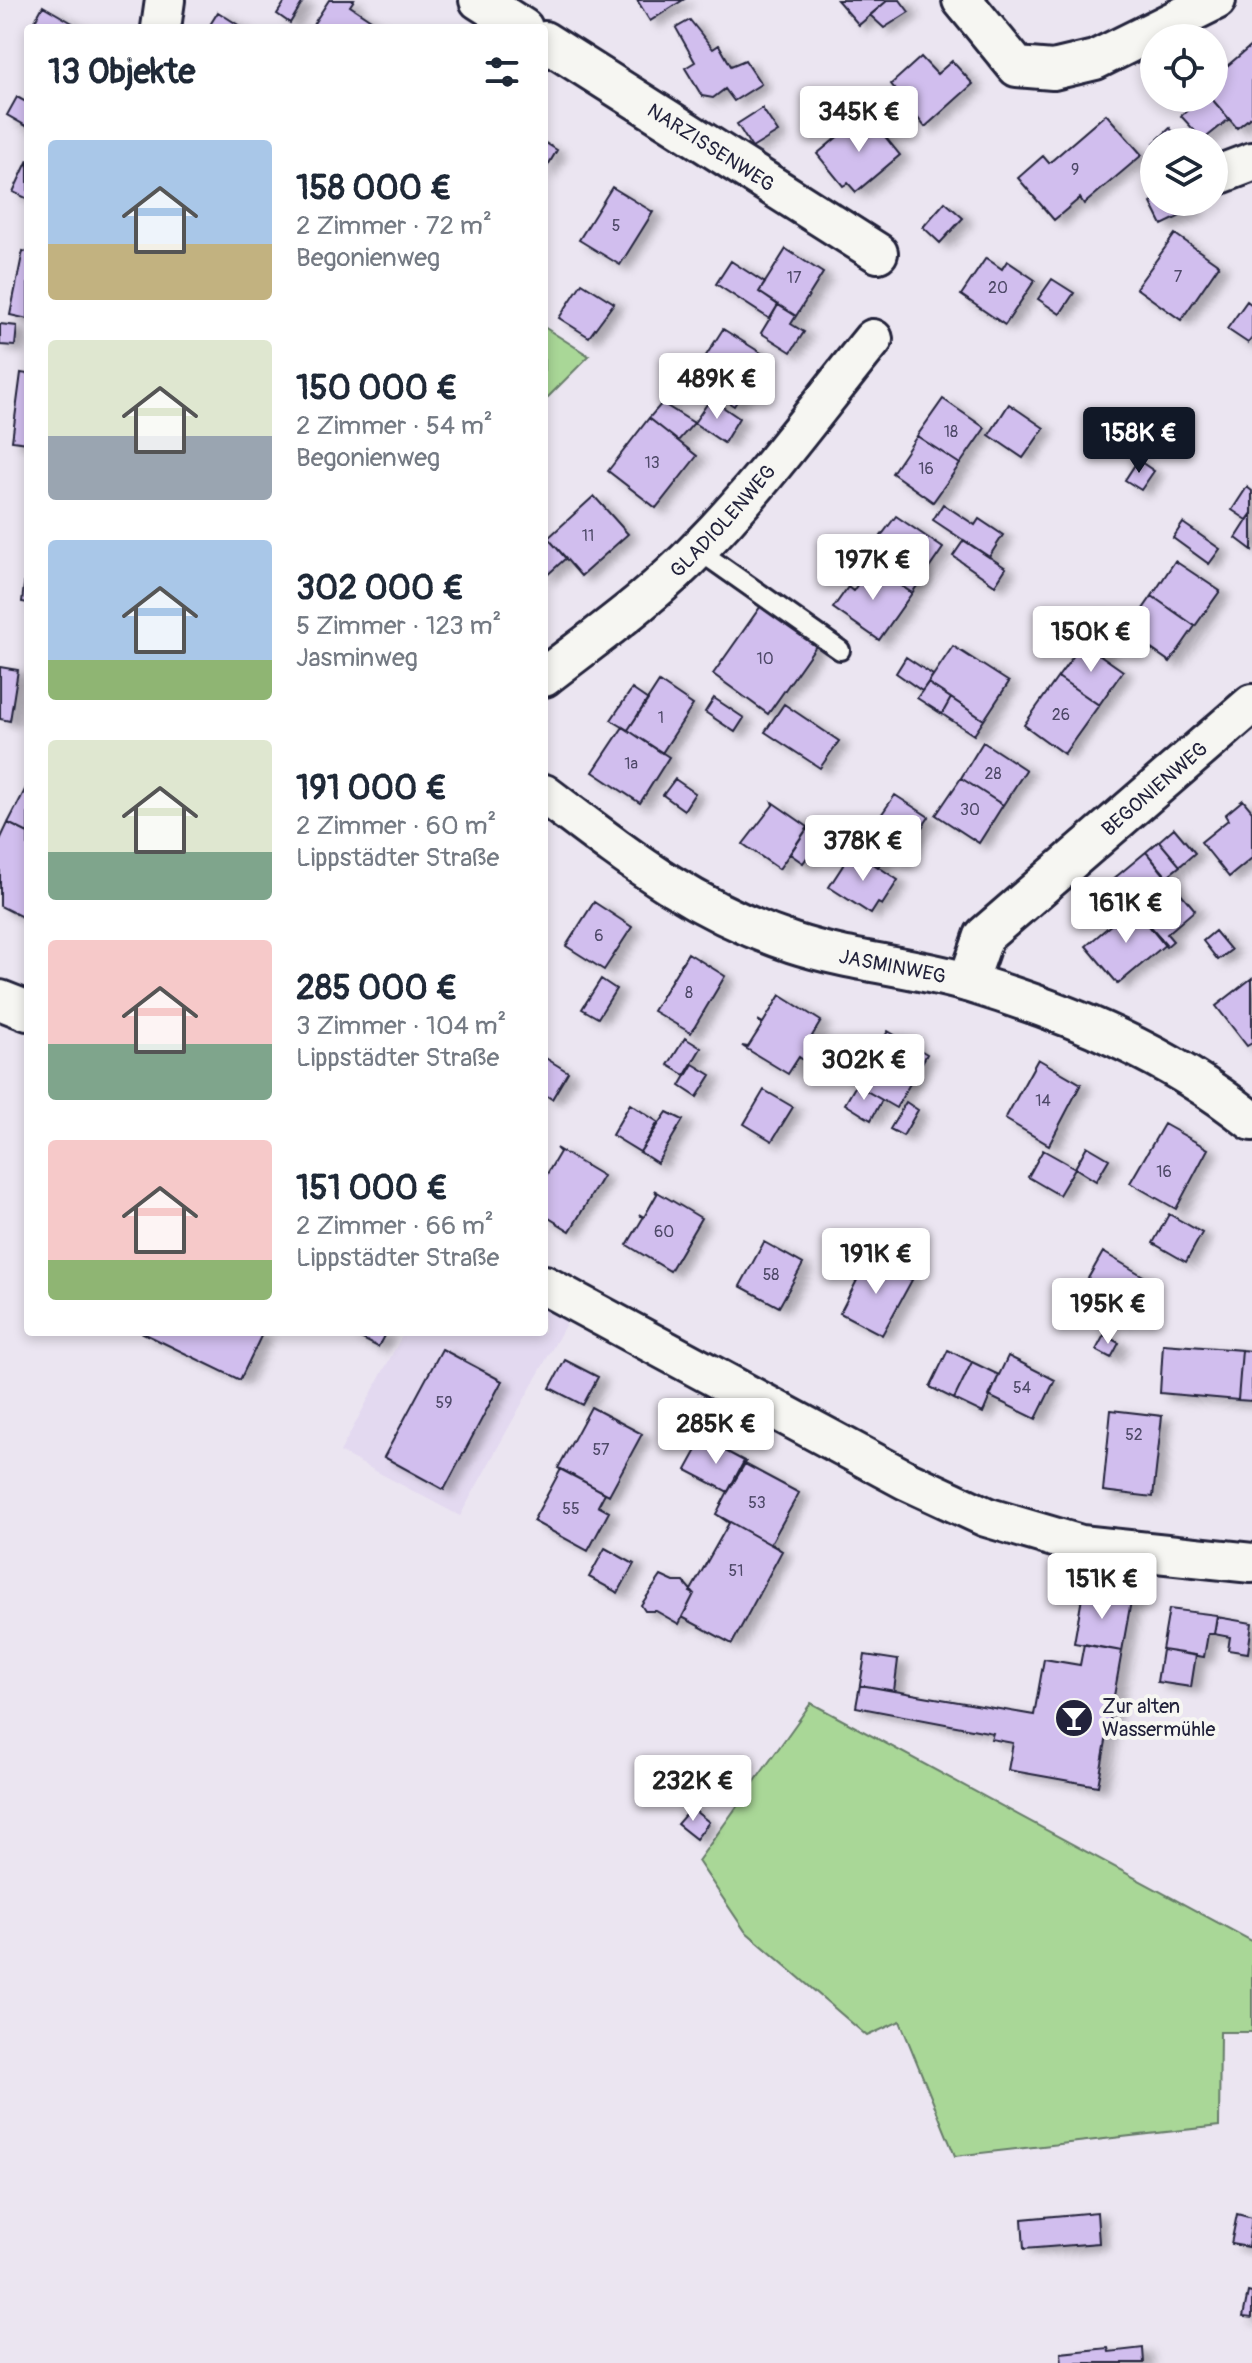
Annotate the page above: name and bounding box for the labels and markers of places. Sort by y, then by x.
pin: 345K € [794,86,924,154]
pin: 489K € [652,353,782,421]
pin: 158K € [1074,407,1204,475]
pin: 197K € [808,534,938,602]
pin: 150K € [1026,606,1156,674]
pin: 378K € [798,815,928,883]
pin: 161K € [1061,877,1191,945]
pin: 302K € [799,1034,929,1102]
pin: 191K € [811,1228,941,1296]
pin: 195K € [1043,1278,1173,1346]
pin: 285K € [651,1398,781,1466]
pin: 151K € [1037,1553,1167,1621]
place label: Zur alten Wassermühle [1102,1694,1216,1742]
bar icon: Zur alten Wassermühle [1053,1697,1095,1739]
pin: 232K € [628,1755,758,1823]

